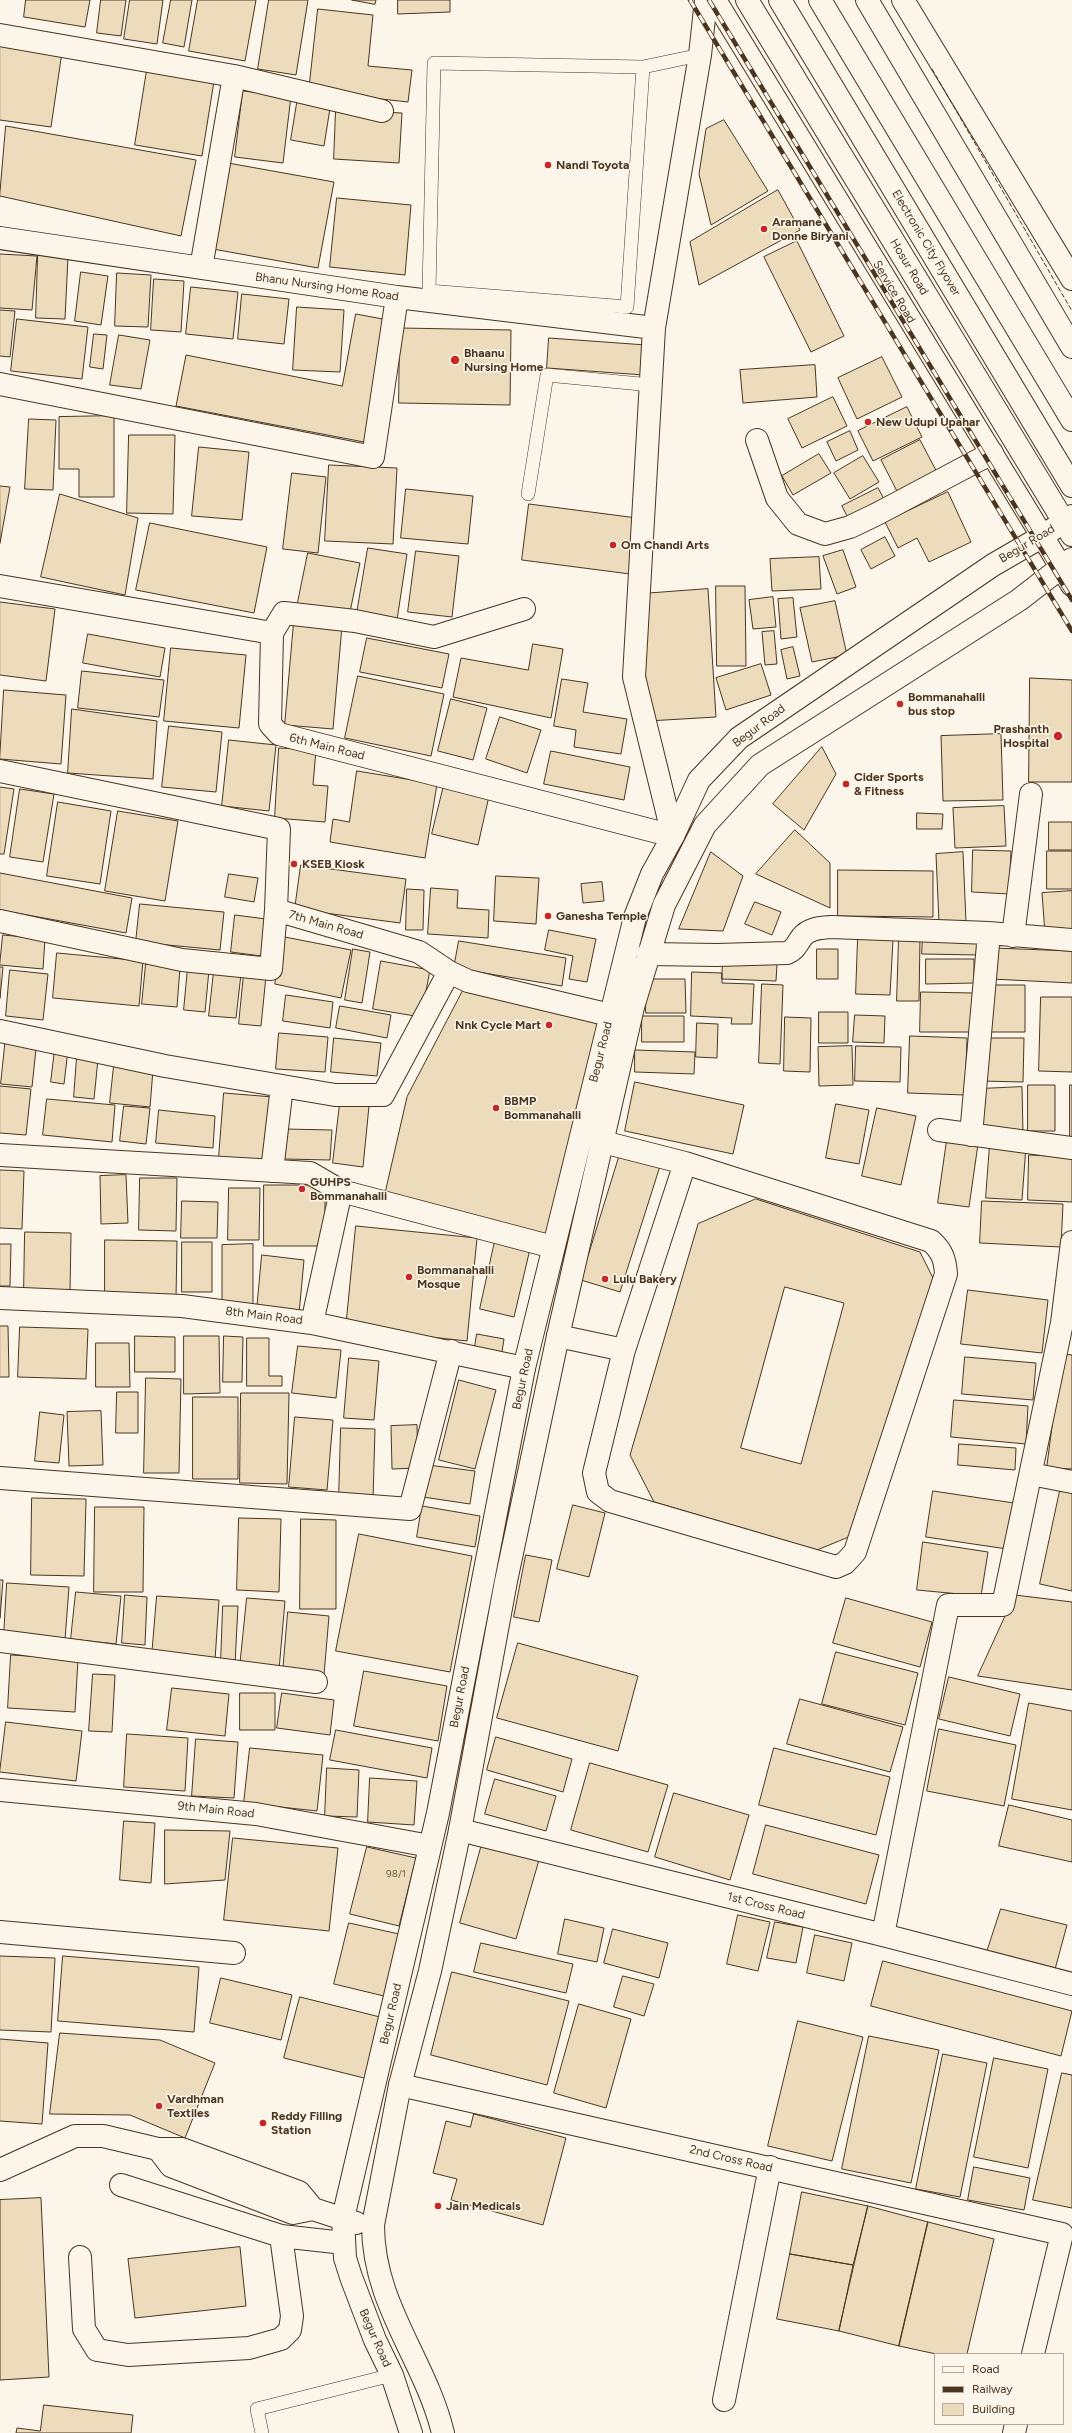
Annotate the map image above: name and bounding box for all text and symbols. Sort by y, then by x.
place label: Nandi Toyota [556,158,629,172]
marker: Nandi Toyota [543,160,553,170]
street label: Electronic City Flyover [889,187,963,299]
place label: Aramane Donne Biryani [772,215,849,243]
marker: Aramane Donne Biryani [759,224,769,234]
street label: Hosur Road [887,236,931,298]
street label: Service Road [870,258,918,326]
street label: Bhanu Nursing Home Road [254,270,400,304]
place label: Bhaanu Nursing Home [464,346,543,374]
marker: Bhaanu Nursing Home [449,354,461,366]
place label: New Udupi Upahar [876,415,980,429]
marker: New Udupi Upahar [863,417,873,427]
street label: Begur Road [997,522,1057,566]
place label: Om Chandi Arts [621,538,709,552]
marker: Om Chandi Arts [608,540,618,550]
place label: Bommanahalli bus stop [908,690,985,718]
marker: Bommanahalli bus stop [895,699,905,709]
street label: Begur Road [730,702,788,750]
place label: Prashanth Hospital [994,722,1049,750]
marker: Prashanth Hospital [1052,730,1064,742]
street label: 6th Main Road [288,731,366,763]
place label: Cider Sports & Fitness [854,770,923,798]
marker: Cider Sports & Fitness [841,779,851,789]
place label: KSEB Kiosk [302,857,365,871]
marker: KSEB Kiosk [289,859,299,869]
street label: 7th Main Road [287,907,365,943]
place label: Ganesha Temple [556,909,647,923]
marker: Ganesha Temple [543,911,553,921]
place label: Nnk Cycle Mart [455,1018,541,1032]
marker: Nnk Cycle Mart [544,1020,554,1030]
street label: Begur Road [586,1020,616,1084]
place label: BBMP Bommanahalli [504,1094,581,1122]
marker: BBMP Bommanahalli [491,1103,501,1113]
place label: GUHPS Bommanahalli [310,1175,387,1203]
marker: GUHPS Bommanahalli [297,1184,307,1194]
place label: Bommanahalli Mosque [417,1263,494,1291]
marker: Bommanahalli Mosque [404,1272,414,1282]
place label: Lulu Bakery [613,1272,677,1286]
marker: Lulu Bakery [600,1274,610,1284]
street label: 8th Main Road [224,1304,304,1328]
street label: Begur Road [509,1347,537,1411]
street label: Begur Road [447,1665,473,1729]
street label: 9th Main Road [177,1799,255,1821]
house number: 98/1 [386,1868,406,1880]
street label: 1st Cross Road [726,1889,806,1923]
street label: Begur Road [377,1982,405,2046]
place label: Vardhman Textiles [167,2092,224,2120]
marker: Vardhman Textiles [154,2101,164,2111]
place label: Reddy Filling Station [271,2109,342,2137]
marker: Reddy Filling Station [258,2118,268,2128]
street label: 2nd Cross Road [688,2142,774,2176]
place label: Jain Medicals [446,2199,521,2213]
marker: Jain Medicals [433,2201,443,2211]
street label: Begur Road [356,2307,394,2369]
legend [934,2353,1064,2425]
text: Road [972,2362,1000,2376]
text: Railway [972,2382,1013,2396]
text: Building [972,2402,1015,2416]

